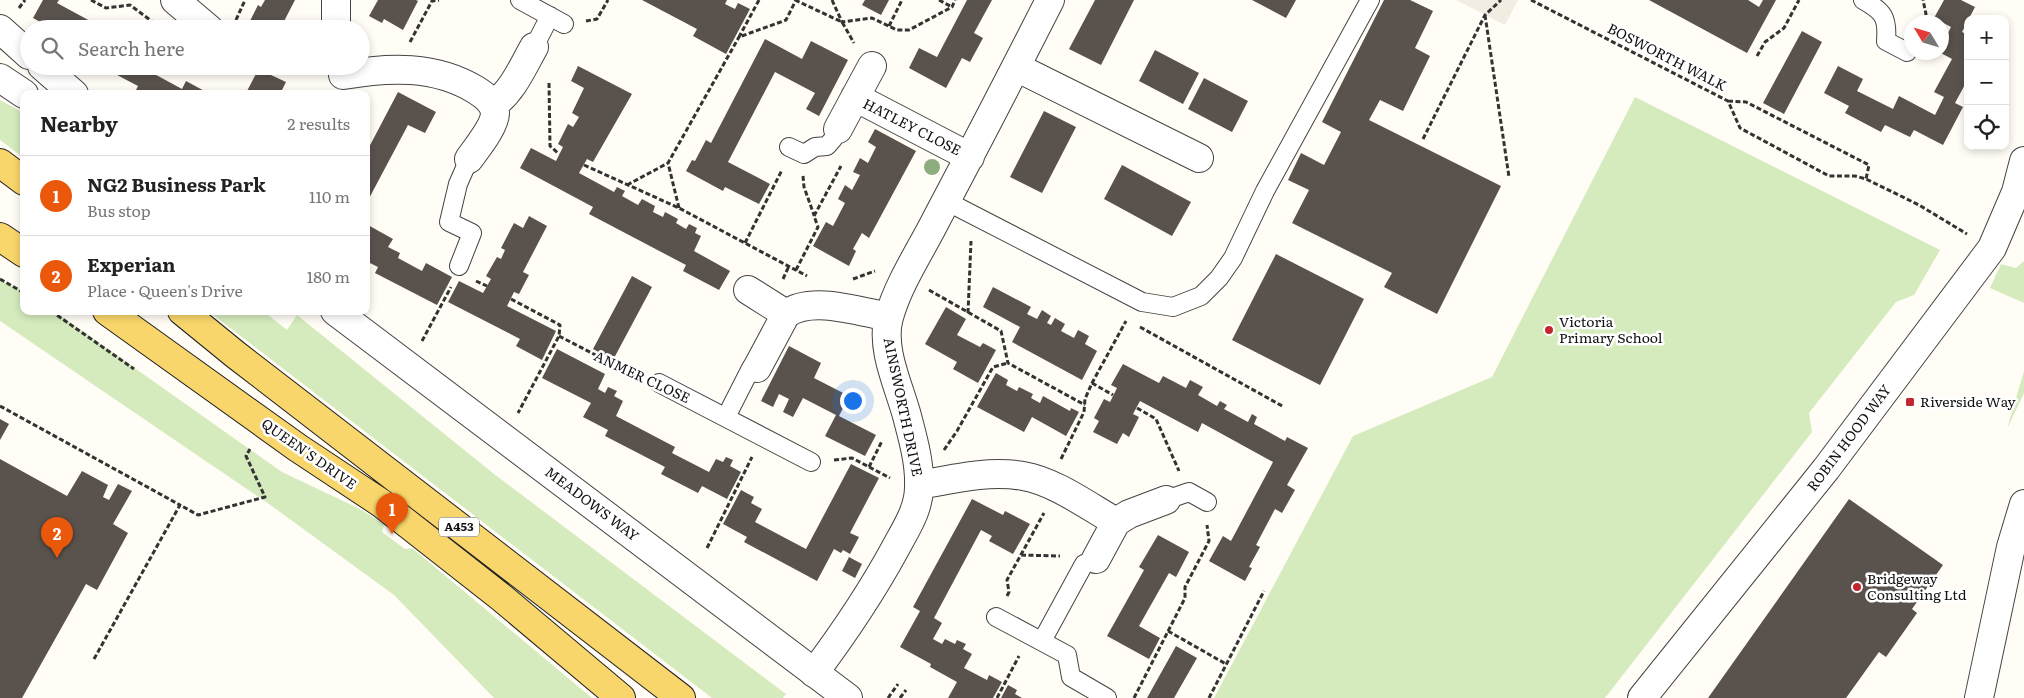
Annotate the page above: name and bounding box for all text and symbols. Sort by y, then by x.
north arrow [1904,15,1949,60]
map controls [1964,15,2009,150]
button: + [1964,15,2009,60]
street label: BOSWORTH WALK [1604,17,1731,95]
search box [20,20,370,75]
icon: search [38,34,66,62]
text: Search here [78,34,185,62]
button: − [1964,60,2009,105]
street label: HATLEY CLOSE [860,93,965,160]
button: locate [1964,105,2009,150]
text: Nearby [40,107,118,138]
text: 2 results [287,111,350,135]
text: NG2 Business Park [87,170,266,198]
text: 1 [53,184,59,208]
text: 110 m [309,184,350,208]
text: Bus stop [87,198,151,222]
text: Experian [87,250,175,278]
text: 2 [52,264,60,288]
text: 180 m [307,264,350,288]
text: Place · Queen's Drive [87,278,243,302]
place label: Victoria Primary School [1559,311,1663,347]
marker: Victoria Primary School [1543,324,1555,336]
street label: AINSWORTH DRIVE [879,336,928,478]
street label: ANMER CLOSE [591,345,694,407]
street label: ROBIN HOOD WAY [1801,380,1895,495]
your location [840,388,866,414]
place label: Riverside Way [1920,391,2016,411]
marker: Riverside Way [1904,396,1916,408]
street label: QUEEN'S DRIVE [258,413,361,493]
street label: MEADOWS WAY [541,461,644,545]
pin: 1 [376,493,408,534]
pin: 2 [41,517,73,558]
road number: A453 [439,518,479,536]
place label: Bridgeway Consulting Ltd [1867,568,1967,604]
marker: Bridgeway Consulting Ltd [1851,581,1863,593]

